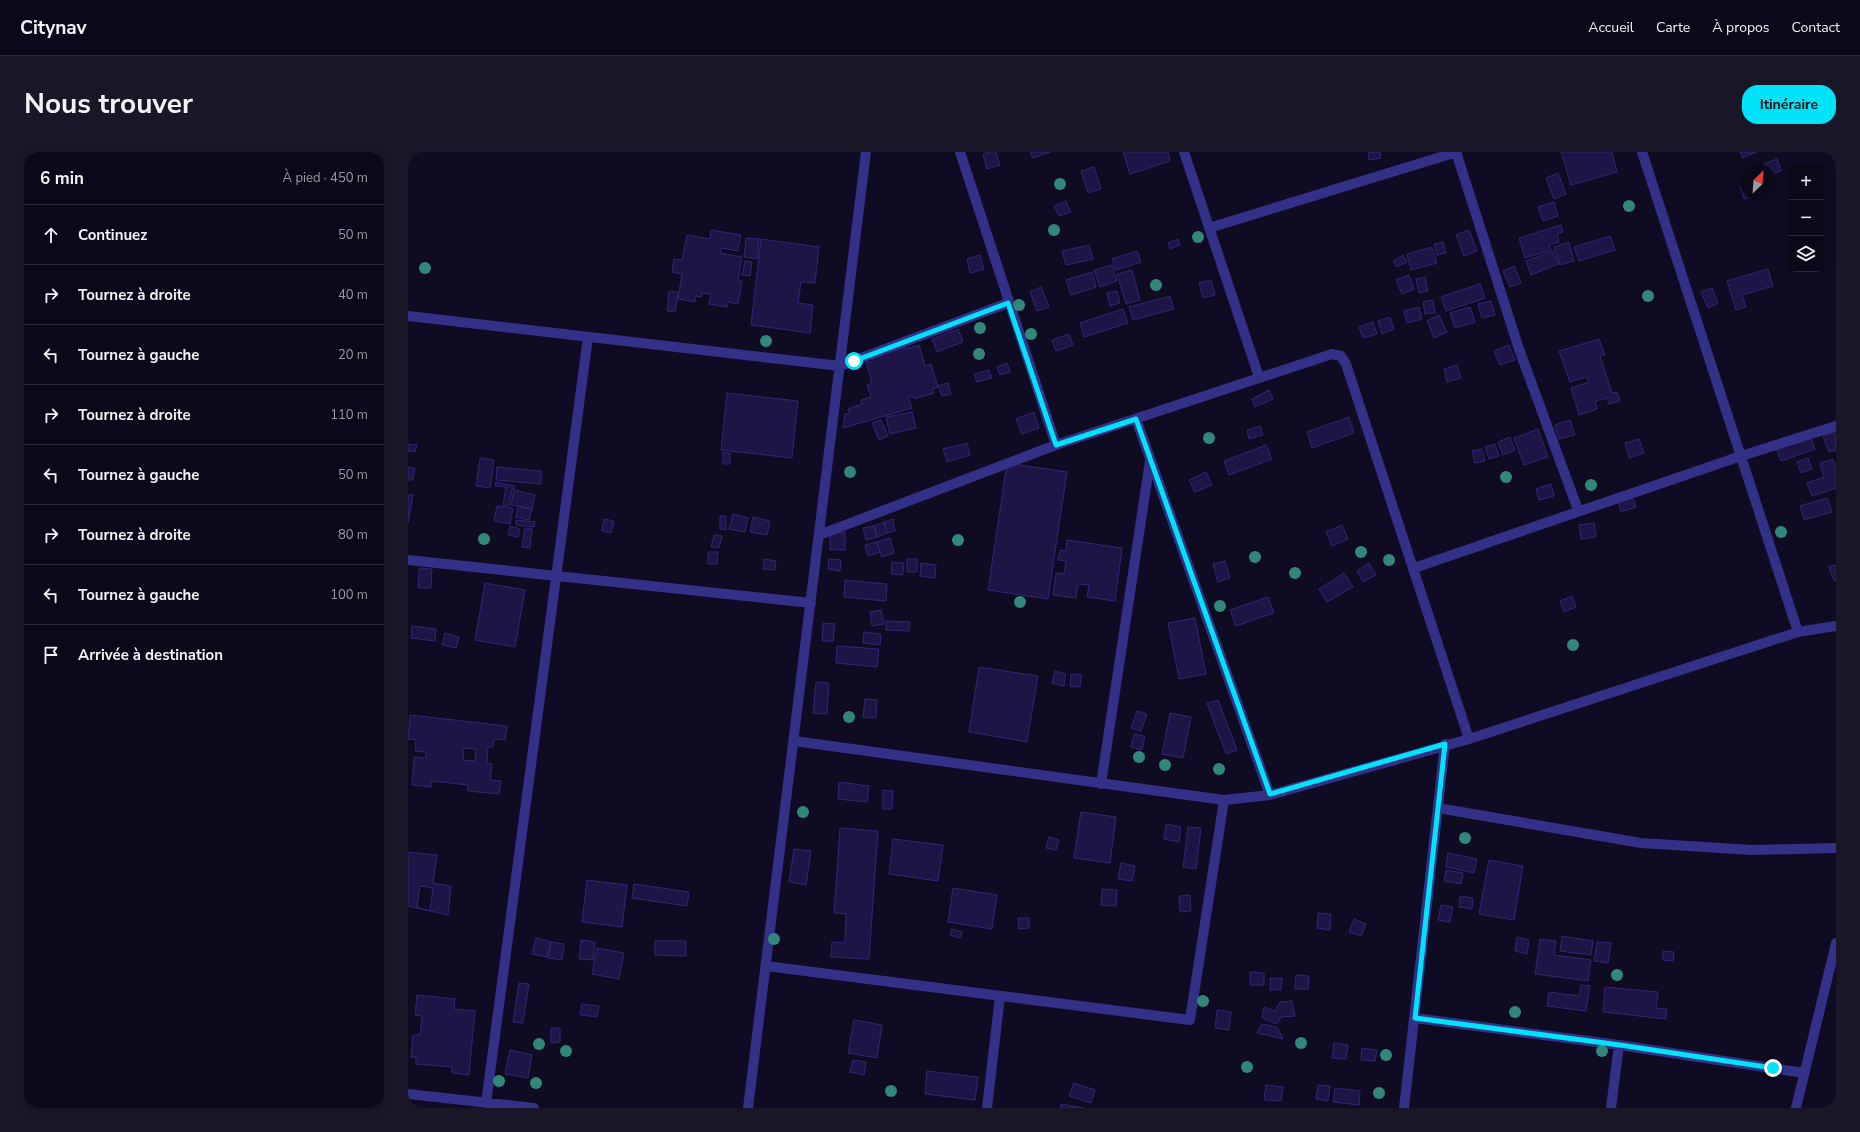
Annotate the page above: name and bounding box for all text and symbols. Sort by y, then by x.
text: Citynav [20,15,87,41]
text: Accueil [1588,18,1634,37]
text: Carte [1656,18,1690,37]
text: À propos [1712,18,1770,37]
text: Contact [1792,18,1840,37]
text: Nous trouver [24,85,193,123]
button: Itinéraire [1742,85,1836,124]
north arrow [1740,164,1776,200]
map controls [1788,164,1824,272]
button: + [1788,164,1824,200]
text: 6 min [40,167,84,190]
text: À pied · 450 m [283,169,368,187]
button: − [1788,200,1824,236]
icon: ahead [40,224,62,246]
text: Continuez [78,225,147,245]
text: 50 m [338,226,368,244]
button: layers [1788,236,1824,272]
icon: right [40,284,62,306]
text: Tournez à droite [78,285,191,305]
text: 40 m [338,286,368,304]
icon: left [40,344,62,366]
text: Tournez à gauche [78,345,200,365]
text: 20 m [338,346,368,364]
route start [845,352,863,370]
icon: right [40,404,62,426]
text: Tournez à droite [78,405,191,425]
text: 110 m [330,406,368,424]
icon: left [40,464,62,486]
text: Tournez à gauche [78,465,200,485]
text: 50 m [338,466,368,484]
icon: right [40,524,62,546]
text: Tournez à droite [78,525,191,545]
text: 80 m [338,526,368,544]
icon: left [40,584,62,606]
text: Tournez à gauche [78,585,200,605]
text: 100 m [330,586,368,604]
icon: arrive [40,644,62,666]
text: Arrivée à destination [78,645,223,665]
route end [1764,1059,1782,1077]

